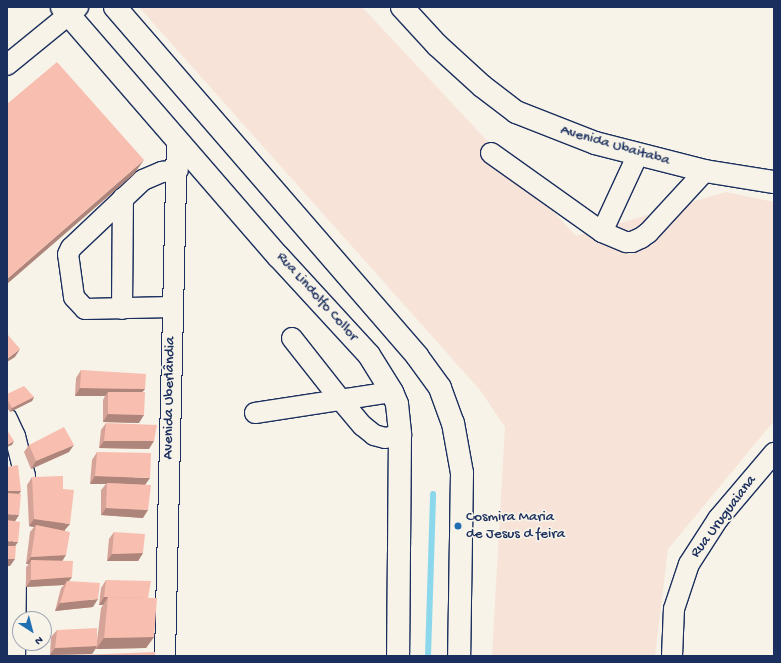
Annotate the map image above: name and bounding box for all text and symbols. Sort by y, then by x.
street label: Avenida Ubaitaba [558,122,672,170]
street label: Rua Lindolfo Collor [272,249,362,345]
street label: Avenida Uberlândia [160,336,180,460]
street label: Rua Uruguaiana [687,472,761,562]
place label: Cosmira Maria de Jesus d feira [466,508,565,543]
marker: Cosmira Maria de Jesus d feira [453,521,463,531]
north arrow [12,611,52,651]
text: N [32,633,45,647]

